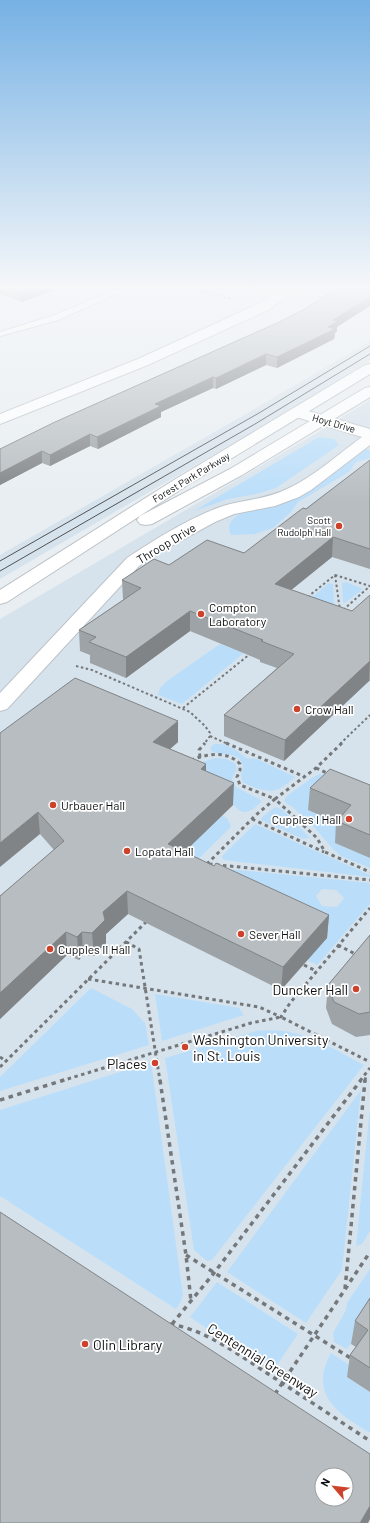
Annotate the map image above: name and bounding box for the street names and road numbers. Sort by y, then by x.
street label: Hoyt Drive [311,411,357,435]
street label: Forest Park Parkway [150,449,232,505]
street label: Throop Drive [134,520,198,566]
street label: Centennial Greenway [205,1319,322,1401]

